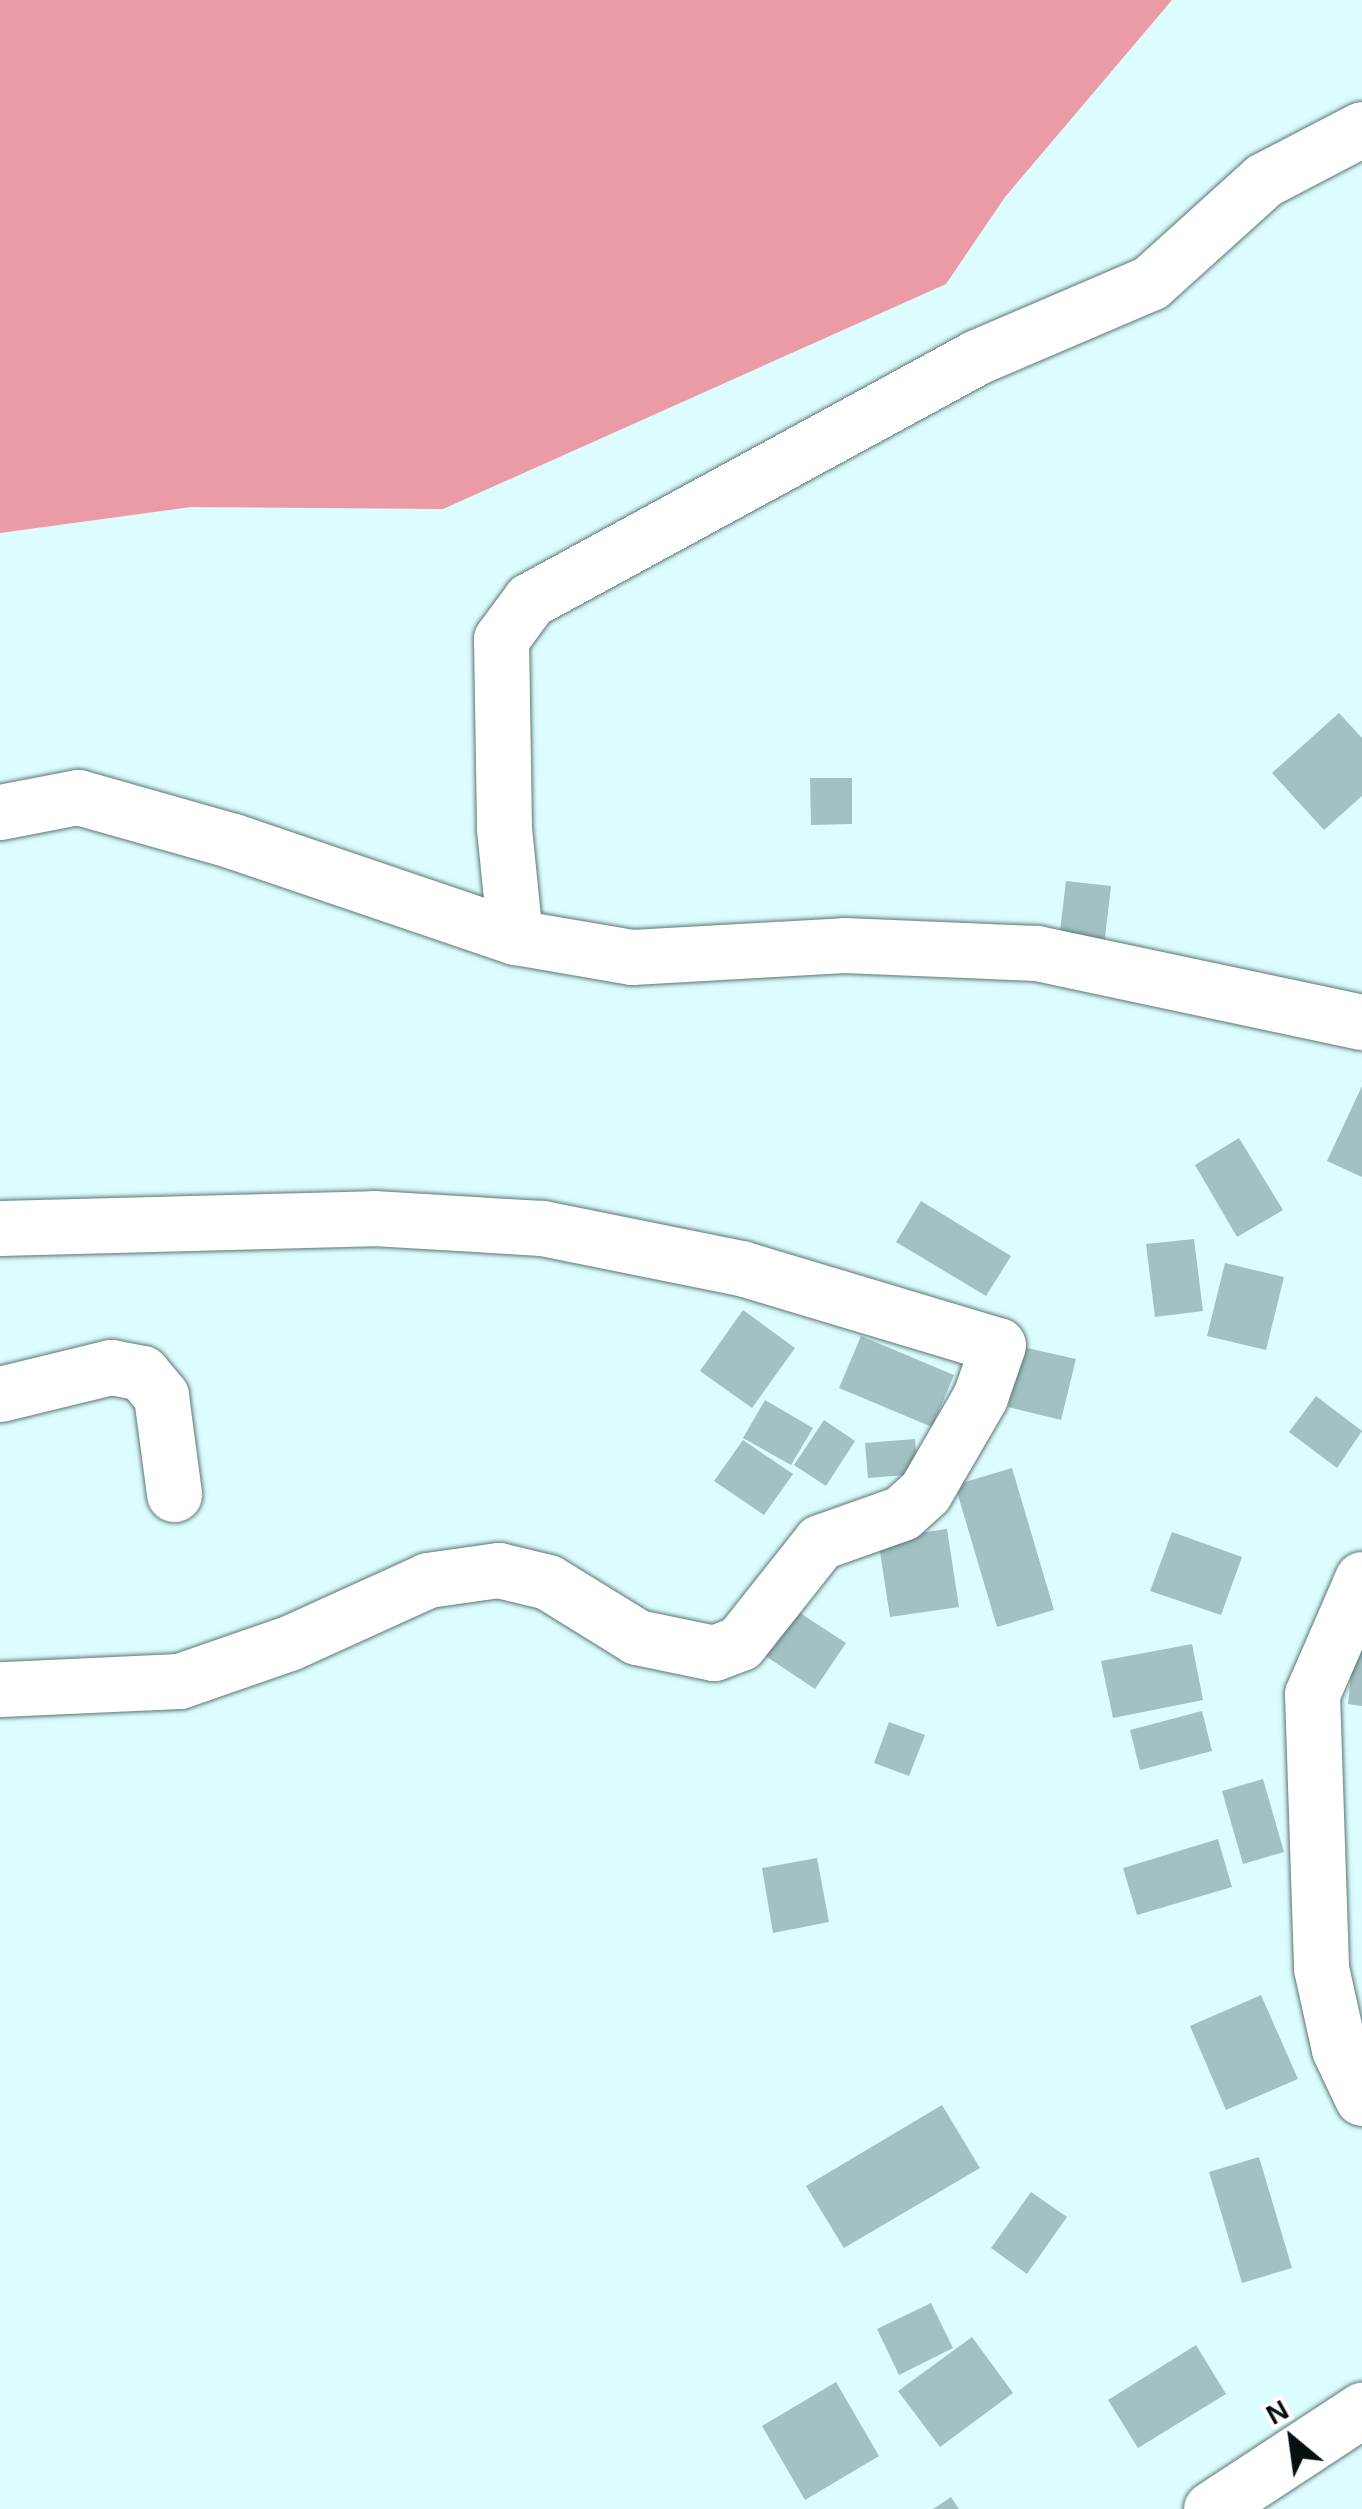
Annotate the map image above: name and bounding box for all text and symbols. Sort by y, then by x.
north arrow [1242,2389,1342,2489]
text: N [1261,2394,1294,2431]

